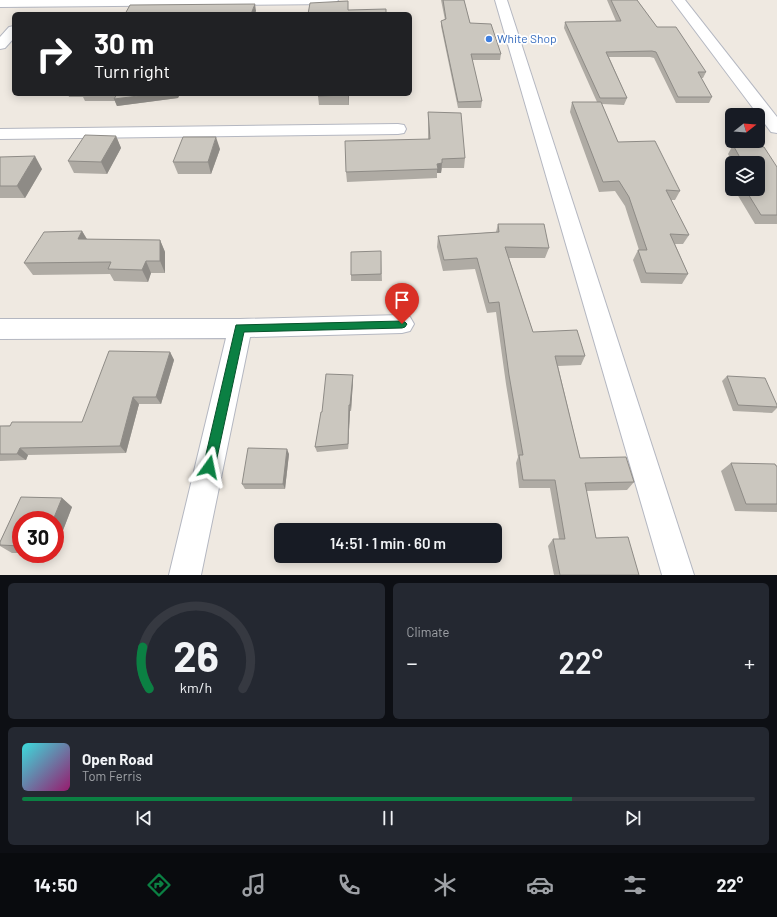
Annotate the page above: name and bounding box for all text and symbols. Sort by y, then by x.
text: 30 m [94,26,154,60]
icon: right [28,28,80,80]
place label: White Shop [497,31,557,45]
marker: White Shop [484,34,494,44]
text: Turn right [94,60,170,82]
north arrow [725,108,765,148]
map controls [725,108,765,196]
button: layers [725,156,765,196]
pin [385,283,419,324]
icon: arrive [391,289,413,311]
position arrow [188,446,230,488]
speed limit sign: 30 [12,511,64,563]
text: 14:51 · 1 min · 60 m [330,534,446,552]
text: Climate [407,624,450,640]
text: 26 [173,630,219,680]
text: 22° [559,644,603,680]
text: − [407,649,418,675]
text: + [744,649,755,675]
text: km/h [180,679,212,696]
text: Open Road [82,750,153,768]
text: Tom Ferris [82,768,142,784]
icon: previous [133,807,155,829]
icon: pause [377,807,399,829]
icon: next [622,807,644,829]
icon: directions [145,871,173,899]
icon: music [240,871,268,899]
icon: phone [335,871,363,899]
icon: climate [431,871,459,899]
icon: car [526,871,554,899]
icon: filters [621,871,649,899]
text: 14:50 [34,874,77,896]
text: 22° [716,874,743,896]

